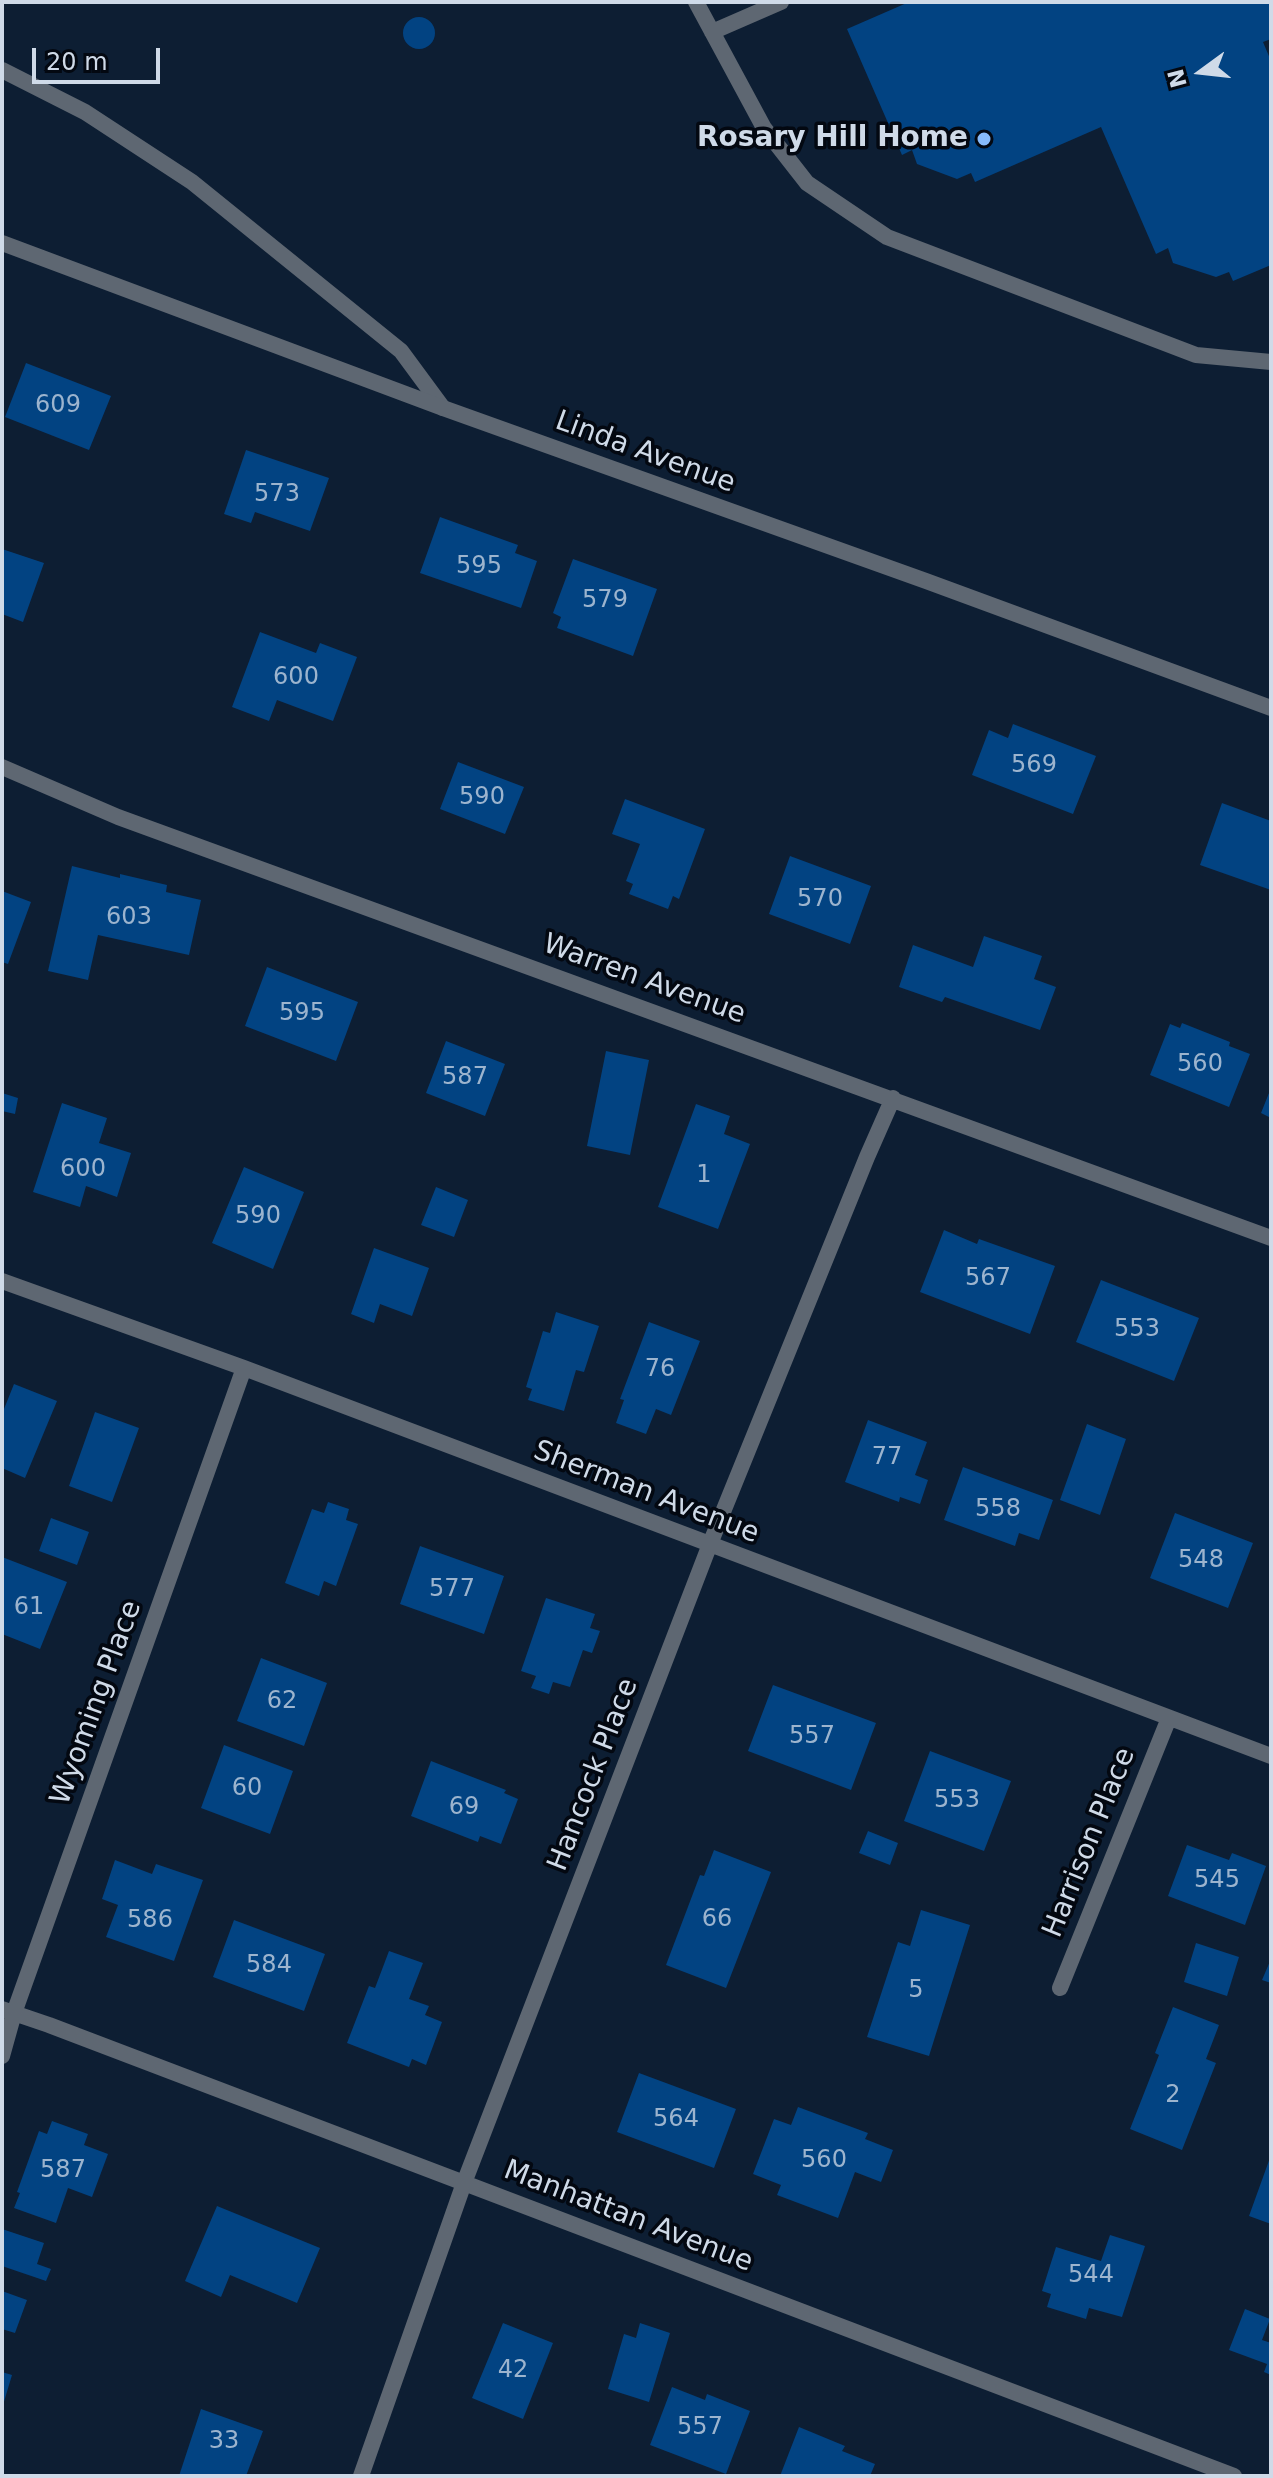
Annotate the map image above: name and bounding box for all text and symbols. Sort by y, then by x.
scale bar [36,32,164,82]
north arrow [1161,32,1241,112]
text: 20 m [46,48,108,76]
text: N [1163,66,1192,90]
place label: Rosary Hill Home [697,122,968,156]
marker: Rosary Hill Home [975,130,993,148]
house number: 609 [35,392,81,420]
street label: Linda Avenue [550,405,740,501]
house number: 573 [254,481,300,509]
house number: 595 [456,553,502,581]
house number: 579 [582,587,628,615]
house number: 600 [273,664,319,692]
house number: 569 [1011,752,1057,780]
house number: 590 [459,784,505,812]
house number: 570 [797,886,843,914]
house number: 603 [106,904,152,932]
street label: Warren Avenue [538,928,750,1032]
house number: 595 [279,1000,325,1028]
house number: 560 [1177,1051,1223,1079]
house number: 587 [442,1064,488,1092]
house number: 600 [60,1156,106,1184]
house number: 1 [696,1162,712,1190]
house number: 590 [235,1203,281,1231]
house number: 567 [965,1265,1011,1293]
house number: 553 [1114,1316,1160,1344]
house number: 76 [645,1356,675,1384]
street label: Sherman Avenue [528,1435,764,1551]
house number: 77 [872,1444,902,1472]
house number: 558 [975,1496,1021,1524]
house number: 548 [1178,1547,1224,1575]
house number: 577 [429,1576,475,1604]
house number: 61 [14,1594,44,1622]
street label: Wyoming Place [44,1596,150,1810]
street label: Hancock Place [542,1674,646,1876]
house number: 62 [267,1688,297,1716]
house number: 557 [789,1723,835,1751]
street label: Harrison Place [1037,1743,1143,1943]
house number: 60 [232,1775,262,1803]
house number: 553 [934,1787,980,1815]
house number: 69 [449,1794,479,1822]
house number: 545 [1194,1867,1240,1895]
house number: 66 [702,1906,732,1934]
house number: 586 [127,1907,173,1935]
house number: 584 [246,1952,292,1980]
house number: 5 [908,1977,924,2005]
house number: 2 [1165,2082,1181,2110]
house number: 564 [653,2106,699,2134]
house number: 560 [801,2147,847,2175]
street label: Manhattan Avenue [499,2154,757,2280]
house number: 587 [40,2157,86,2185]
house number: 544 [1068,2262,1114,2290]
house number: 42 [498,2357,528,2385]
house number: 557 [677,2414,723,2442]
house number: 33 [209,2428,239,2456]

